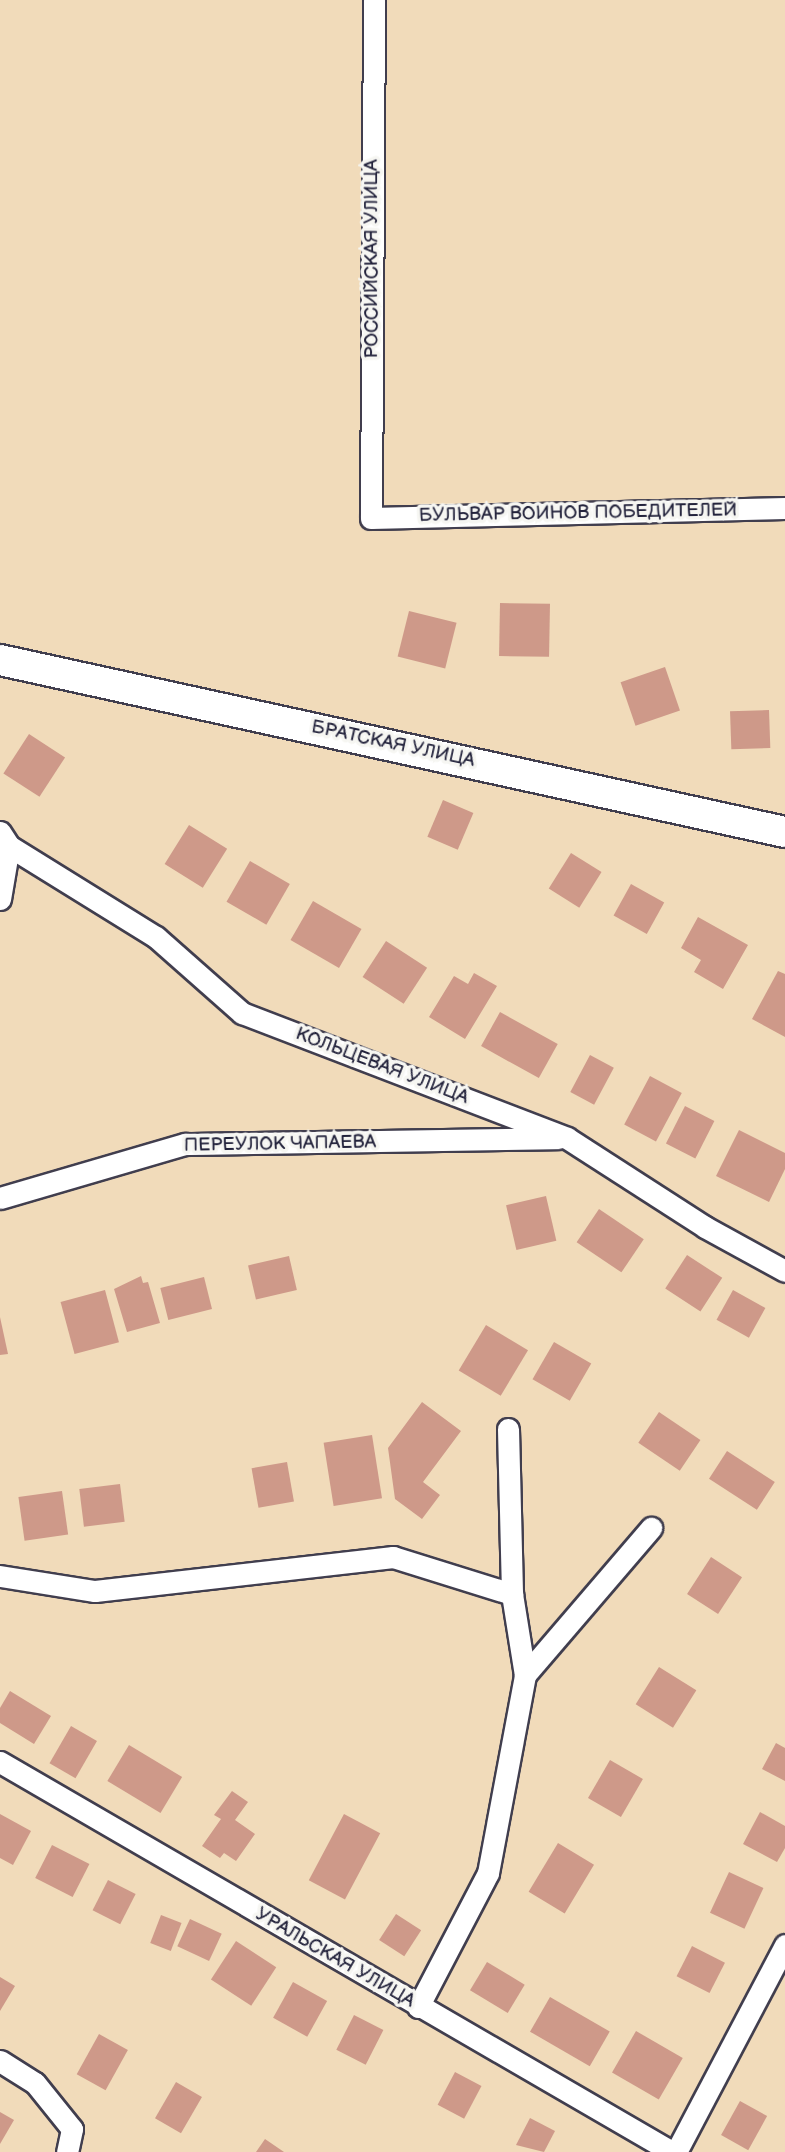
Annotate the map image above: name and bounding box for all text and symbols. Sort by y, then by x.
street label: РОССИЙСКАЯ УЛИЦА [361,159,383,359]
street label: БУЛЬВАР ВОИНОВ ПОБЕДИТЕЛЕЙ [419,499,737,527]
street label: БРАТСКАЯ УЛИЦА [309,716,477,772]
street label: КОЛЬЦЕВАЯ УЛИЦА [292,1022,472,1110]
street label: ПЕРЕУЛОК ЧАПАЕВА [184,1131,376,1157]
street label: УРАЛЬСКАЯ УЛИЦА [251,1903,419,2013]

